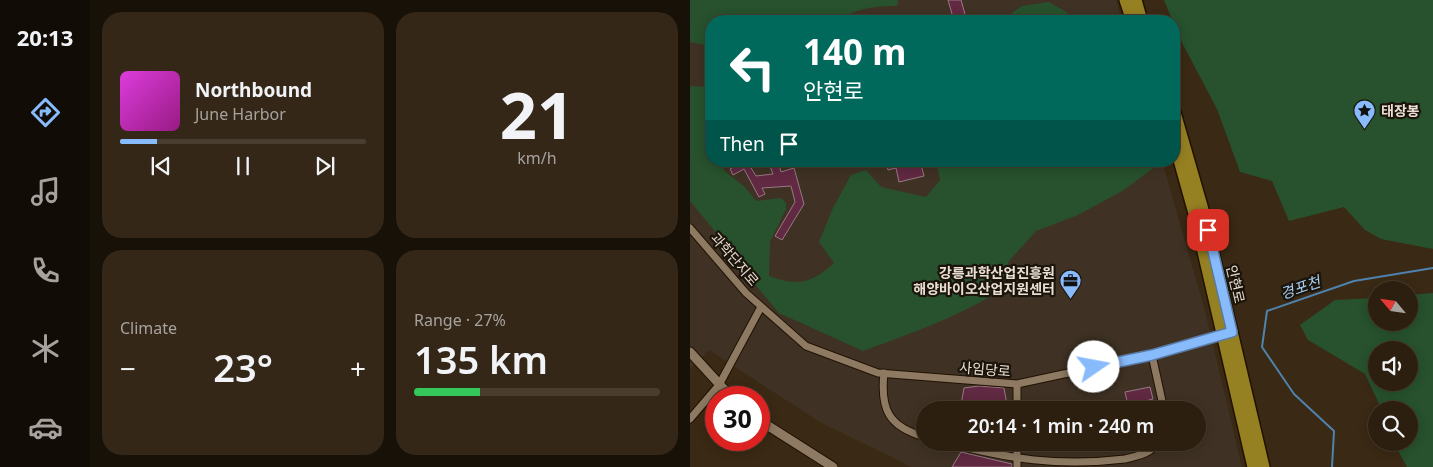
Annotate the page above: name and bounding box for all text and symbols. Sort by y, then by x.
text: 20:13 [17,22,73,52]
text: 140 m [803,28,906,75]
icon: left [720,35,785,100]
text: 21 [500,70,574,158]
text: 안현로 [803,75,864,105]
text: Northbound [195,77,312,103]
icon: directions [28,95,63,130]
place icon: 태장봉 [1353,98,1377,129]
place label: 태장봉 [1381,101,1420,120]
text: June Harbor [195,103,286,125]
icon: arrive [775,130,803,158]
text: Then [720,131,765,157]
text: km/h [517,147,557,169]
icon: previous [147,152,175,180]
icon: pause [229,152,257,180]
icon: next [311,152,339,180]
icon: music [28,174,63,209]
pin [1187,209,1229,251]
icon: arrive [1194,216,1222,244]
street label: 과학단지로 [707,228,763,290]
icon: phone [28,253,63,288]
place label: 강릉과학산업진흥원 해양바이오산업지원센터 [913,263,1055,298]
street label: 안현로 [1222,263,1250,305]
office icon: 강릉과학산업진흥원 해양바이오산업지원센터 [1059,268,1083,299]
water label: 경포천 [1277,270,1325,303]
north arrow [1368,281,1418,331]
map controls [1368,281,1418,451]
text: Range · 27% [414,309,506,331]
text: Climate [120,317,177,339]
icon: climate [28,331,63,366]
text: 135 km [414,333,548,385]
position arrow [1067,340,1119,392]
text: 23° [213,341,273,393]
button: sound [1368,341,1418,391]
text: − [120,349,136,387]
text: + [350,349,366,387]
street label: 사임당로 [959,357,1012,381]
speed limit sign: 30 [705,386,770,451]
button: search [1368,401,1418,451]
icon: car [28,410,63,445]
text: 20:14 · 1 min · 240 m [968,413,1154,439]

